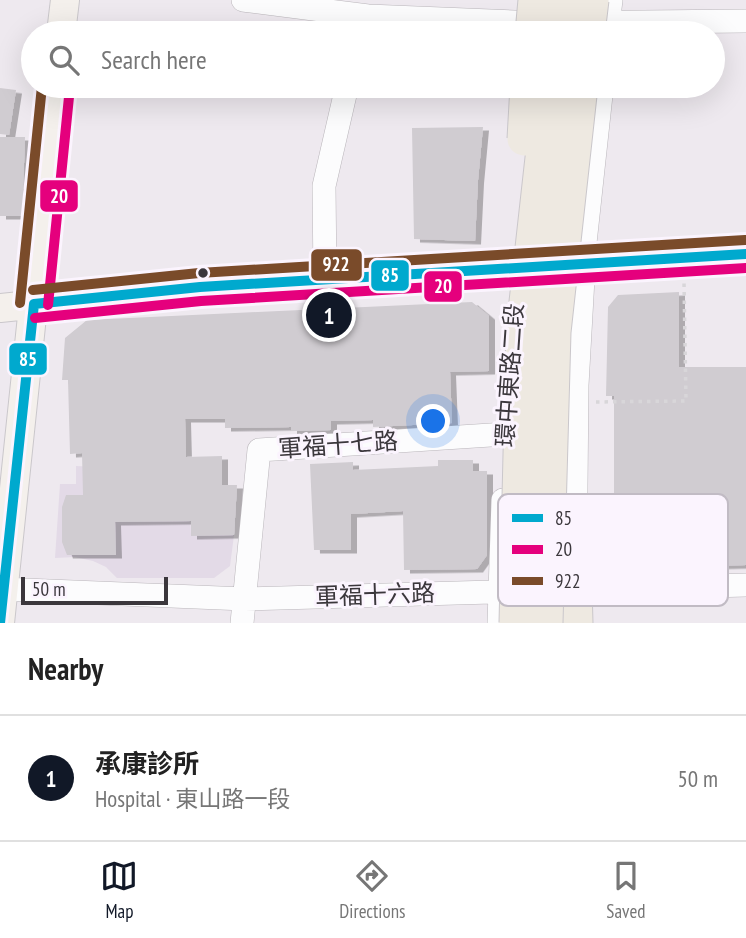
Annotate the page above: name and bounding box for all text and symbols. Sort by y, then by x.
search box [21,21,725,98]
icon: search [45,41,83,79]
text: Search here [101,43,207,76]
line badge: 20 [39,179,79,213]
text: 20 [50,184,68,208]
line badge: 922 [310,248,363,282]
text: 922 [322,252,350,276]
line badge: 85 [370,259,410,292]
text: 85 [381,263,399,287]
unlabelled marker [196,266,210,280]
line badge: 20 [423,270,463,303]
text: 20 [434,274,452,298]
pin: 1 [306,289,352,341]
street label: 環中東路二段 [489,302,530,448]
line badge: 85 [8,342,48,376]
text: 85 [19,347,37,371]
your location [416,404,450,438]
street label: 軍福十七路 [277,425,399,464]
legend [498,494,728,606]
text: 85 [555,506,572,530]
text: 20 [555,537,572,561]
text: 922 [555,569,581,593]
scale bar [21,574,168,606]
text: 50 m [32,577,66,601]
street label: 軍福十六路 [314,577,435,612]
text: Nearby [28,649,103,688]
text: 承康診所 [95,747,199,780]
text: 1 [46,764,57,793]
text: 50 m [677,764,718,793]
text: Hospital · 東山路一段 [95,784,291,813]
tab: Map [100,857,138,923]
tab: Directions [339,857,405,923]
tab: Saved [606,857,646,923]

